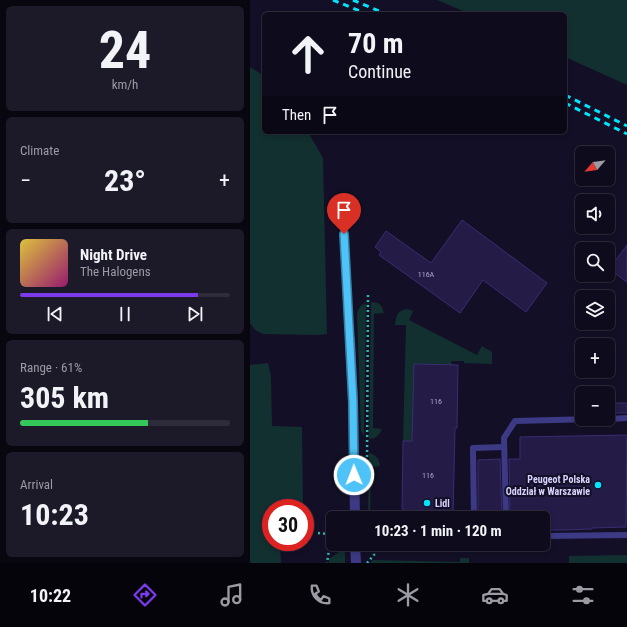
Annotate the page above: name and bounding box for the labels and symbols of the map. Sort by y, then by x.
north arrow [575,146,615,186]
pin [327,193,361,234]
house number: 116A [418,270,435,279]
house number: 116 [430,397,442,406]
position arrow [333,454,375,496]
house number: 116 [422,471,434,480]
place label: Peugeot Polska Oddział w Warszawie [506,474,590,497]
marker: Peugeot Polska Oddział w Warszawie [593,480,603,490]
marker: Lidl [422,498,432,508]
place label: Lidl [435,498,450,509]
speed limit sign: 30 [262,499,314,551]

